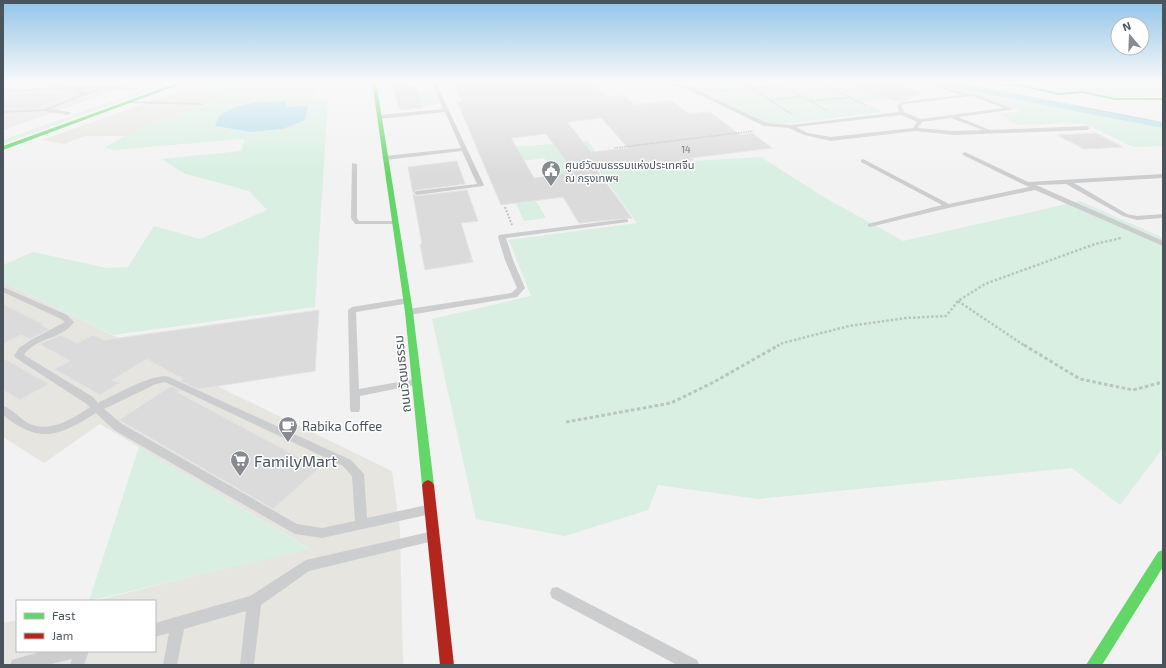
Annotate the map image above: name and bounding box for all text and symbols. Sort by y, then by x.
north arrow [1110,16,1150,56]
text: N [1121,19,1133,34]
house number: 14 [681,144,691,155]
place label: ศูนย์วัฒนธรรมแห่งประเทศจีน ณ กรุงเทพฯ [565,158,695,185]
public building icon: ศูนย์วัฒนธรรมแห่งประเทศจีน ณ กรุงเทพฯ [540,159,562,187]
street label: ถนนวัฒนธรรม [390,335,414,413]
cafe icon: Rabika Coffee [277,415,299,443]
place label: Rabika Coffee [302,418,382,434]
supermarket icon: FamilyMart [229,449,251,477]
place label: FamilyMart [254,451,337,470]
legend [16,600,156,652]
text: Fast [52,608,76,622]
text: Jam [52,628,73,642]

